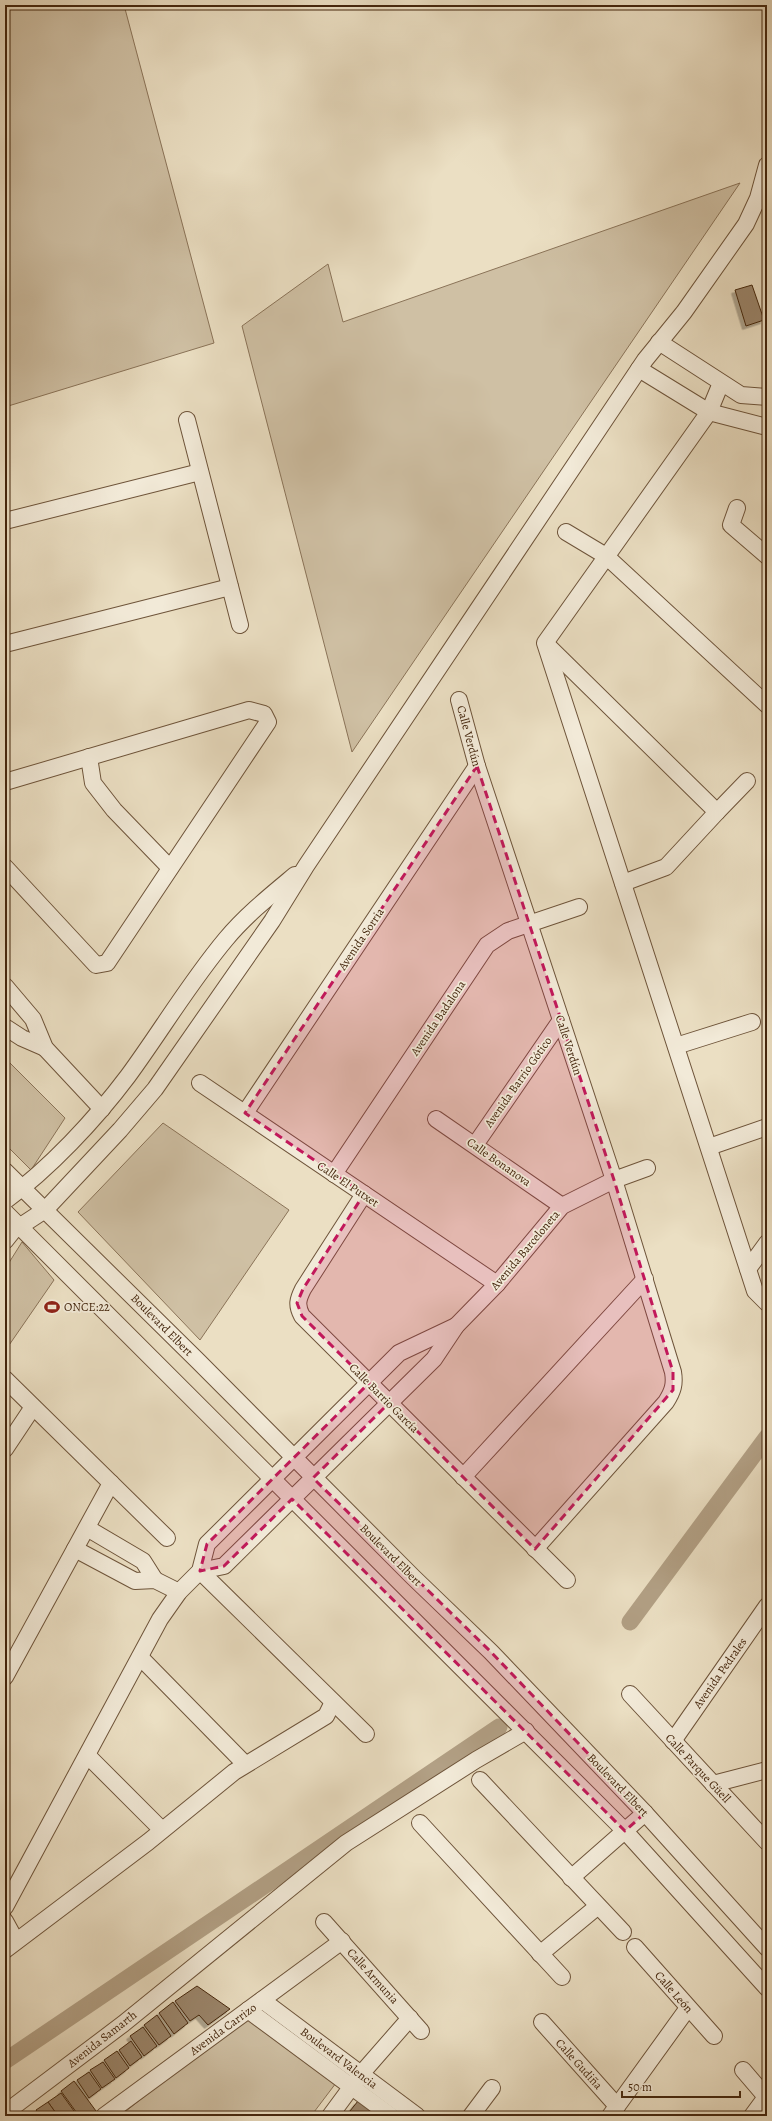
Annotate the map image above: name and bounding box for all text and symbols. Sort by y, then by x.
street label: Calle Verdún [453,704,485,769]
street label: Avenida Sorria [334,904,388,974]
street label: Avenida Badalona [406,977,469,1060]
street label: Calle Verdún [552,1013,586,1078]
street label: Avenida Barrio Gótico [480,1033,555,1131]
street label: Calle Bonanova [464,1134,535,1190]
street label: Calle El Putxet [314,1158,382,1210]
street label: Avenida Barceloneta [486,1206,563,1294]
street label: Boulevard Elbert [127,1290,197,1360]
sports icon: ONCE:22 [43,1298,61,1316]
place label: ONCE:22 [64,1299,110,1315]
street label: Calle Barrio García [346,1360,423,1437]
street label: Boulevard Elbert [356,1520,426,1590]
street label: Avenida Pedrales [689,1634,750,1712]
street label: Calle Parque Güell [662,1730,734,1806]
street label: Boulevard Elbert [584,1750,652,1820]
street label: Calle Armunia [344,1945,403,2008]
street label: Calle León [651,1968,697,2017]
street label: Avenida Carrizo [186,1999,260,2059]
street label: Avenida Samarth [63,2007,140,2072]
street label: Boulevard Valencia [297,2024,381,2093]
street label: Calle Gudiña [552,2035,606,2093]
scale bar [622,2073,740,2099]
text: 50 m [628,2079,652,2095]

